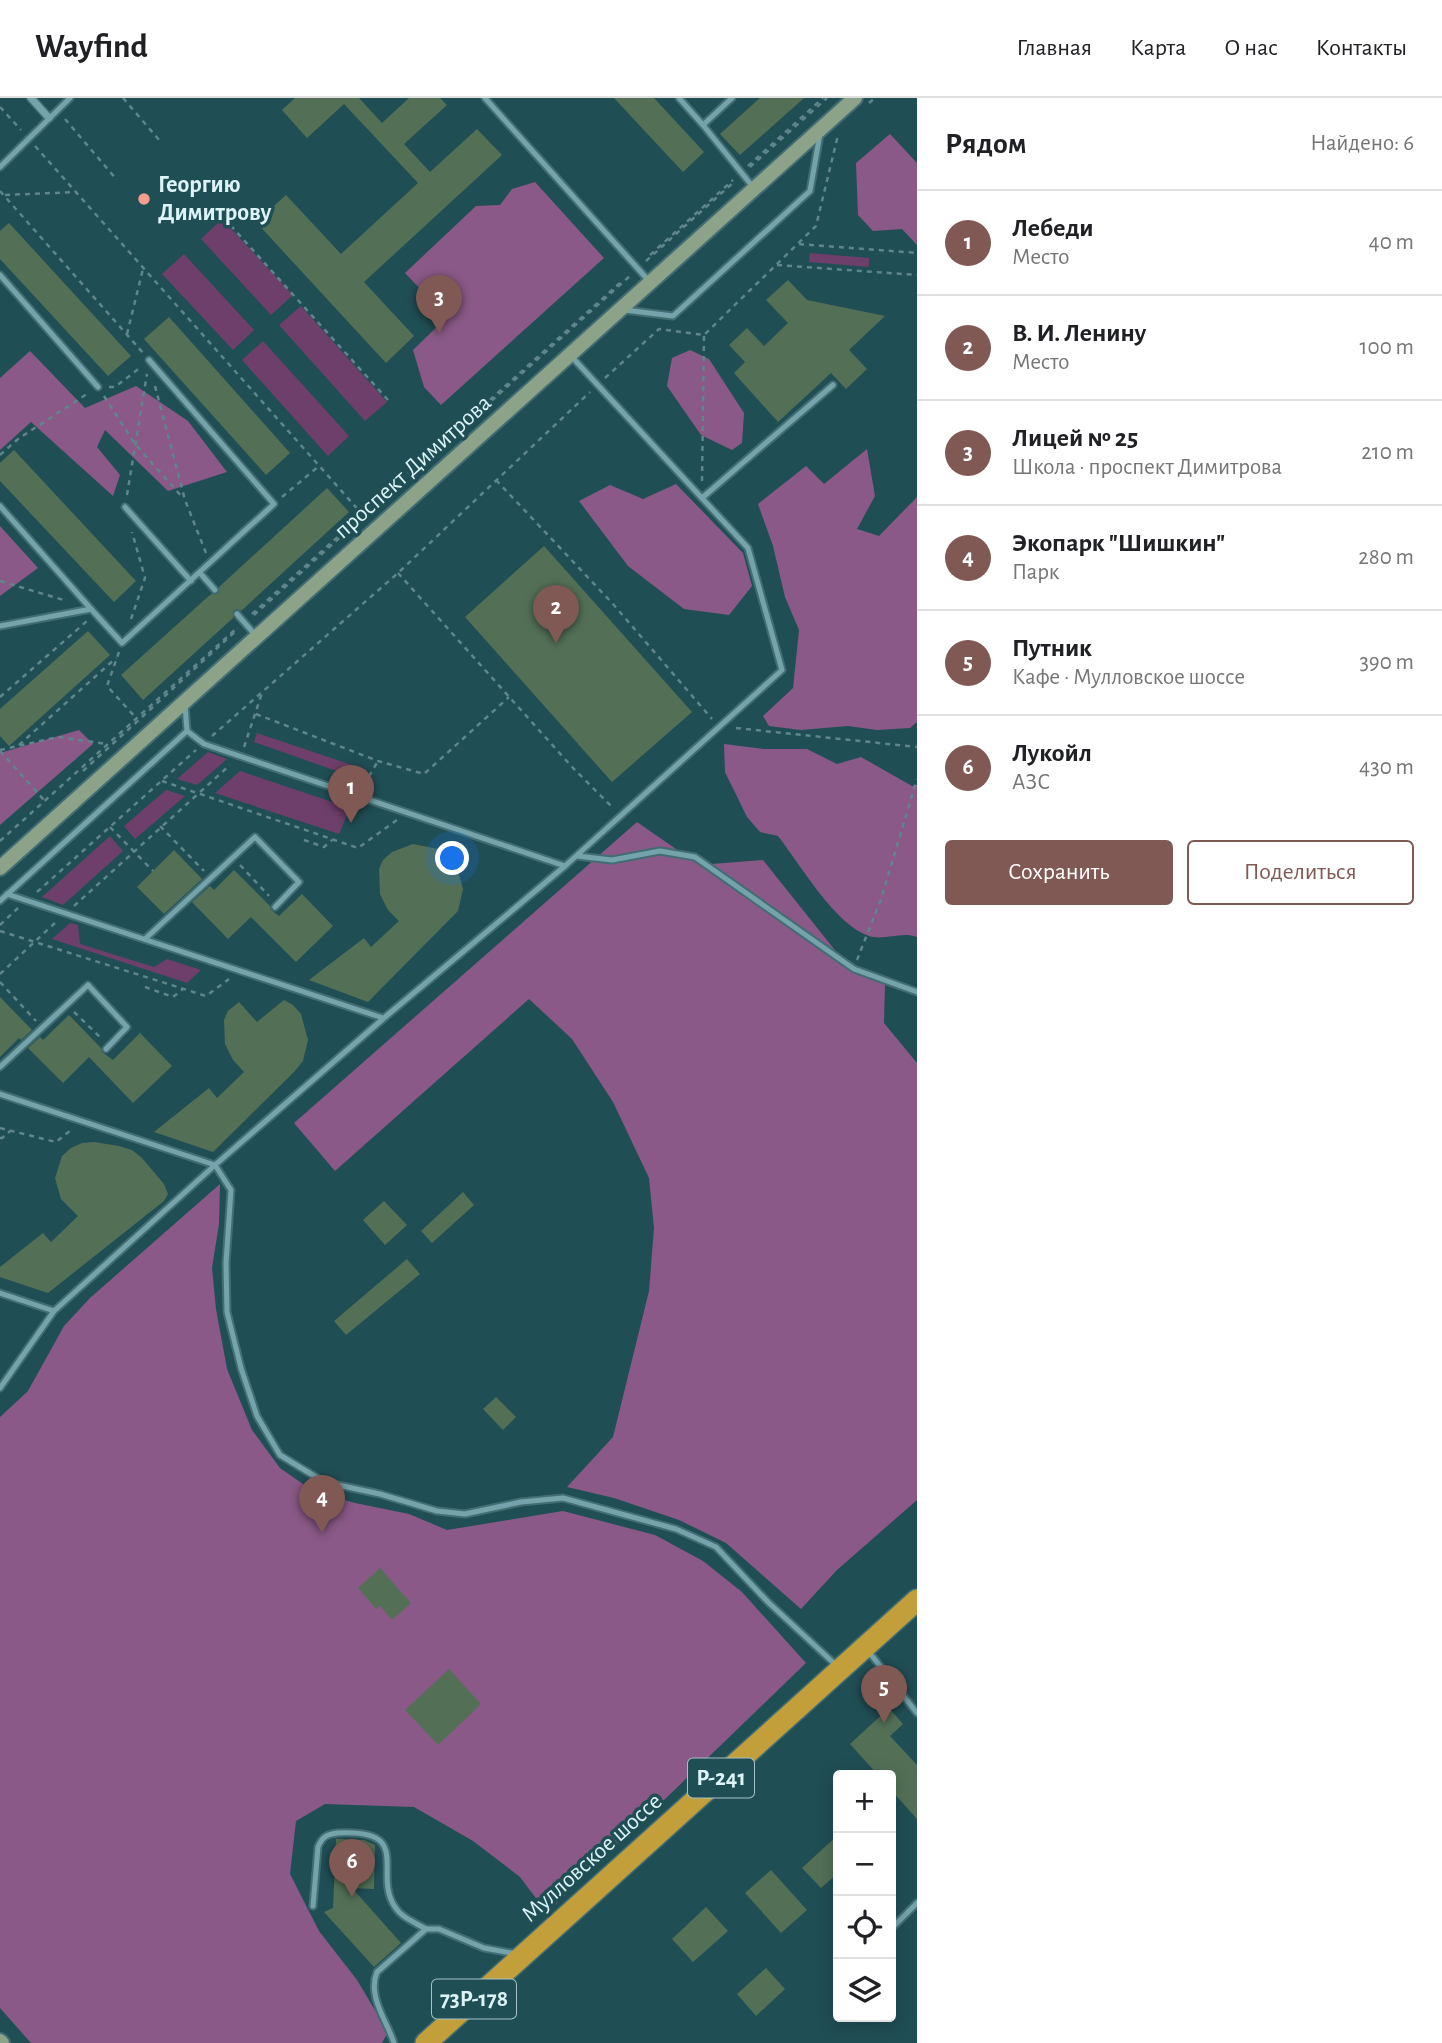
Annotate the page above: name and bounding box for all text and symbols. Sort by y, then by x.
text: Wayfind [35,31,148,64]
text: Главная [1017,36,1092,60]
text: Карта [1130,36,1186,60]
text: О нас [1224,36,1278,60]
text: Контакты [1316,36,1407,60]
text: Рядом [945,129,1027,159]
text: Найдено: 6 [1310,132,1414,155]
place label: Георгию Димитрову [158,173,272,225]
marker: Георгию Димитрову [136,191,152,207]
text: Лебеди [1012,215,1094,241]
text: 1 [964,231,972,254]
text: 40 m [1369,231,1414,254]
text: Место [1012,246,1069,269]
pin: 3 [416,275,462,333]
text: В. И. Ленину [1012,320,1146,346]
text: 2 [963,336,973,359]
text: 100 m [1360,336,1414,359]
text: Место [1012,351,1069,374]
street label: проспект Димитрова [330,390,496,544]
text: Лицей № 25 [1012,425,1138,451]
text: 3 [963,441,973,464]
text: 210 m [1361,441,1414,464]
text: Школа · проспект Димитрова [1012,456,1282,479]
text: Экопарк "Шишкин" [1012,530,1225,556]
text: 4 [962,546,974,569]
text: 280 m [1358,546,1414,569]
text: Парк [1012,561,1059,584]
pin: 2 [533,585,579,643]
text: Путник [1012,635,1092,661]
text: 5 [963,651,973,674]
text: 390 m [1359,651,1414,674]
text: Кафе · Мулловское шоссе [1012,666,1245,689]
text: Лукойл [1012,740,1092,766]
text: 6 [962,756,974,779]
text: 430 m [1359,756,1414,779]
pin: 1 [328,765,374,823]
text: АЗС [1012,771,1050,794]
button: Сохранить [945,840,1173,905]
button: Поделиться [1187,840,1414,905]
your location [435,841,469,875]
pin: 4 [299,1475,345,1533]
pin: 5 [861,1665,907,1723]
road number: Р-241 [688,1758,754,1798]
map controls [833,1770,896,2022]
button: + [833,1770,896,1833]
street label: Мулловское шоссе [517,1789,667,1927]
button: − [833,1833,896,1896]
pin: 6 [329,1839,375,1897]
button: locate [833,1896,896,1959]
button: layers [833,1959,896,2022]
road number: 73Р-178 [432,1980,516,2018]

